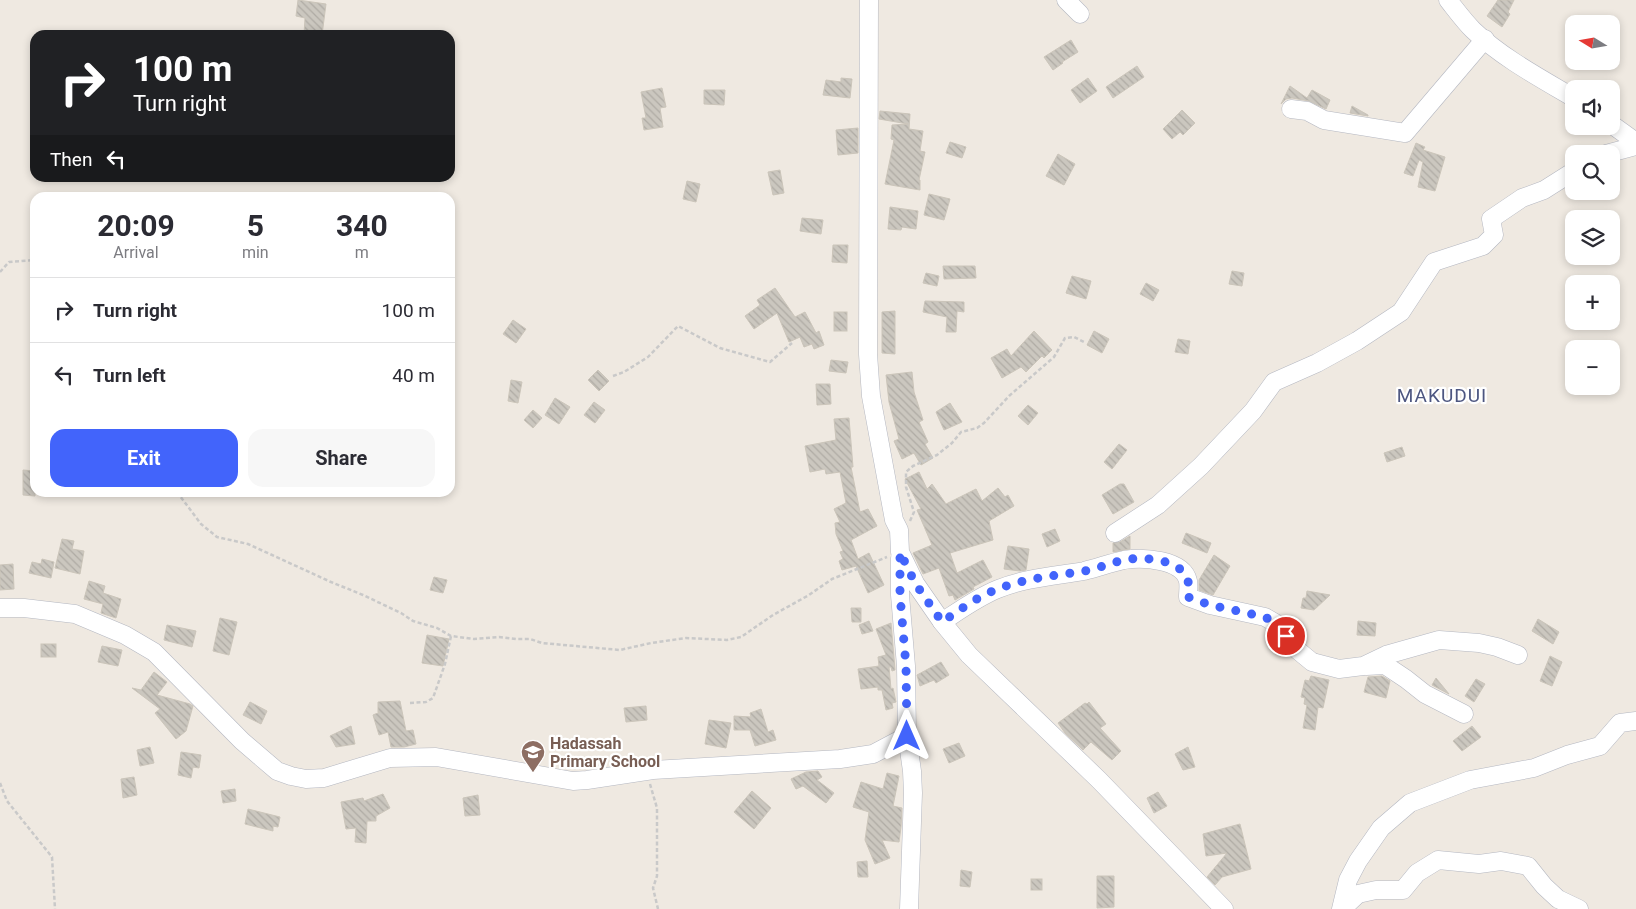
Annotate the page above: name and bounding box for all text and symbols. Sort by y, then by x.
north arrow [1565,15,1620,70]
map controls [1565,15,1620,395]
text: 100 m [133,49,232,90]
icon: right [50,50,115,115]
button: sound [1565,80,1620,135]
text: Turn right [133,91,227,116]
icon: left [102,145,130,173]
button: search [1565,145,1620,200]
text: Then [50,148,92,171]
text: 20:09 [97,208,175,243]
text: 5 [247,208,264,243]
text: 340 [336,208,388,243]
button: layers [1565,210,1620,265]
text: Arrival [113,243,159,262]
text: min [242,243,269,262]
text: m [355,243,369,262]
button: + [1565,275,1620,330]
icon: right [50,296,78,324]
text: Turn right [93,299,177,322]
text: 100 m [382,299,435,322]
button: − [1565,340,1620,395]
icon: left [50,361,78,389]
text: Turn left [93,364,166,387]
text: 40 m [392,364,435,387]
district label: MAKUDUI [1397,384,1487,407]
button: Exit [50,429,238,487]
button: Share [248,429,435,487]
pin [1265,615,1307,657]
icon: arrive [1272,622,1300,650]
position arrow [880,709,932,761]
place label: Hadassah Primary School [550,734,660,771]
school or university icon: Hadassah Primary School [520,739,546,773]

